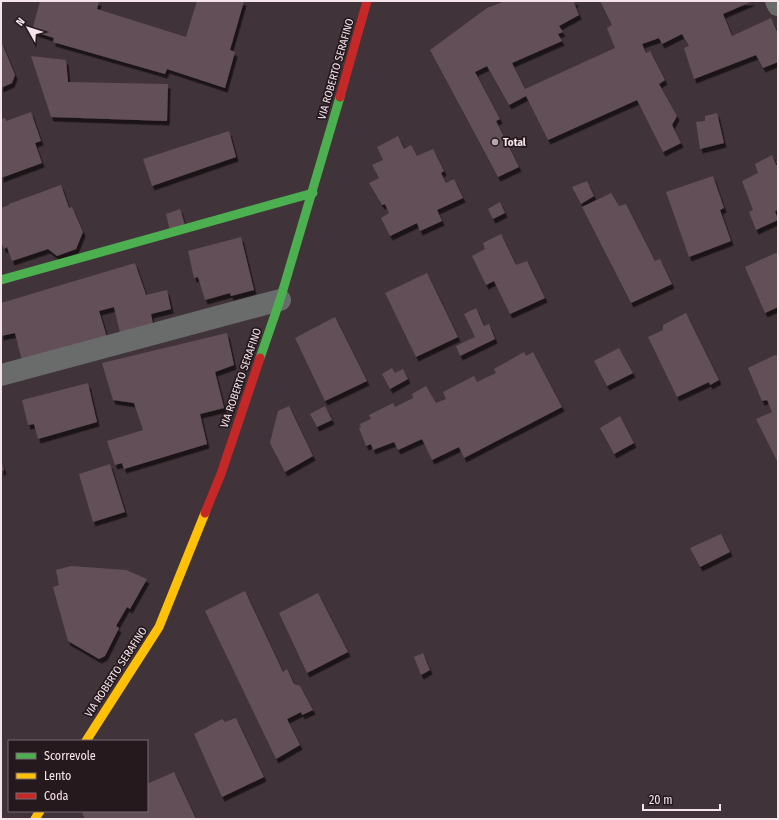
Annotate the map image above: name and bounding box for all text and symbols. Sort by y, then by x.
north arrow [8,8,48,48]
text: N [13,15,28,29]
street label: VIA ROBERTO SERAFINO [315,17,357,121]
place label: Total [503,136,527,149]
marker: Total [490,137,500,147]
street label: VIA ROBERTO SERAFINO [218,326,264,430]
street label: VIA ROBERTO SERAFINO [82,625,150,719]
legend [8,740,148,812]
text: Scorrevole [44,749,96,763]
text: Lento [44,769,71,783]
scale bar [643,786,720,812]
text: Coda [44,789,69,803]
text: 20 m [649,793,673,807]

